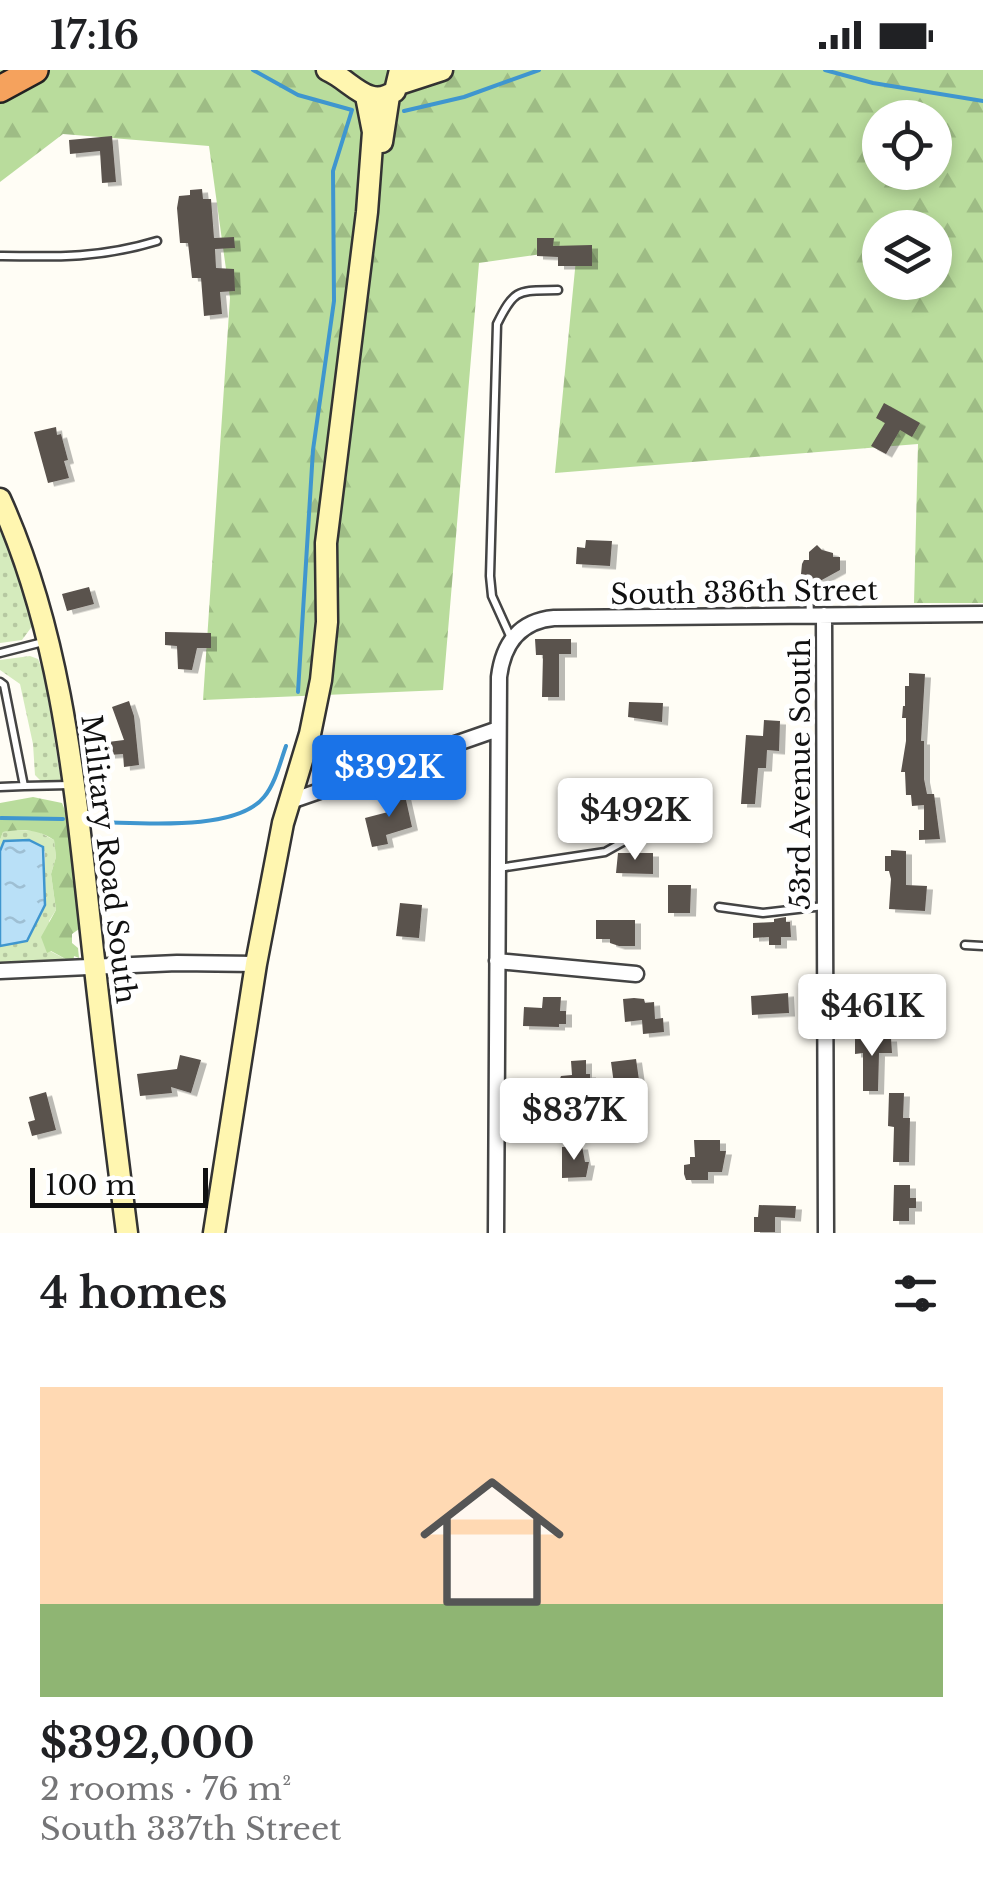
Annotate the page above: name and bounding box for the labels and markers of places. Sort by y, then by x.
pin: $392K [319,735,459,820]
pin: $492K [565,778,705,863]
pin: $461K [802,974,942,1059]
pin: $837K [504,1078,644,1163]

